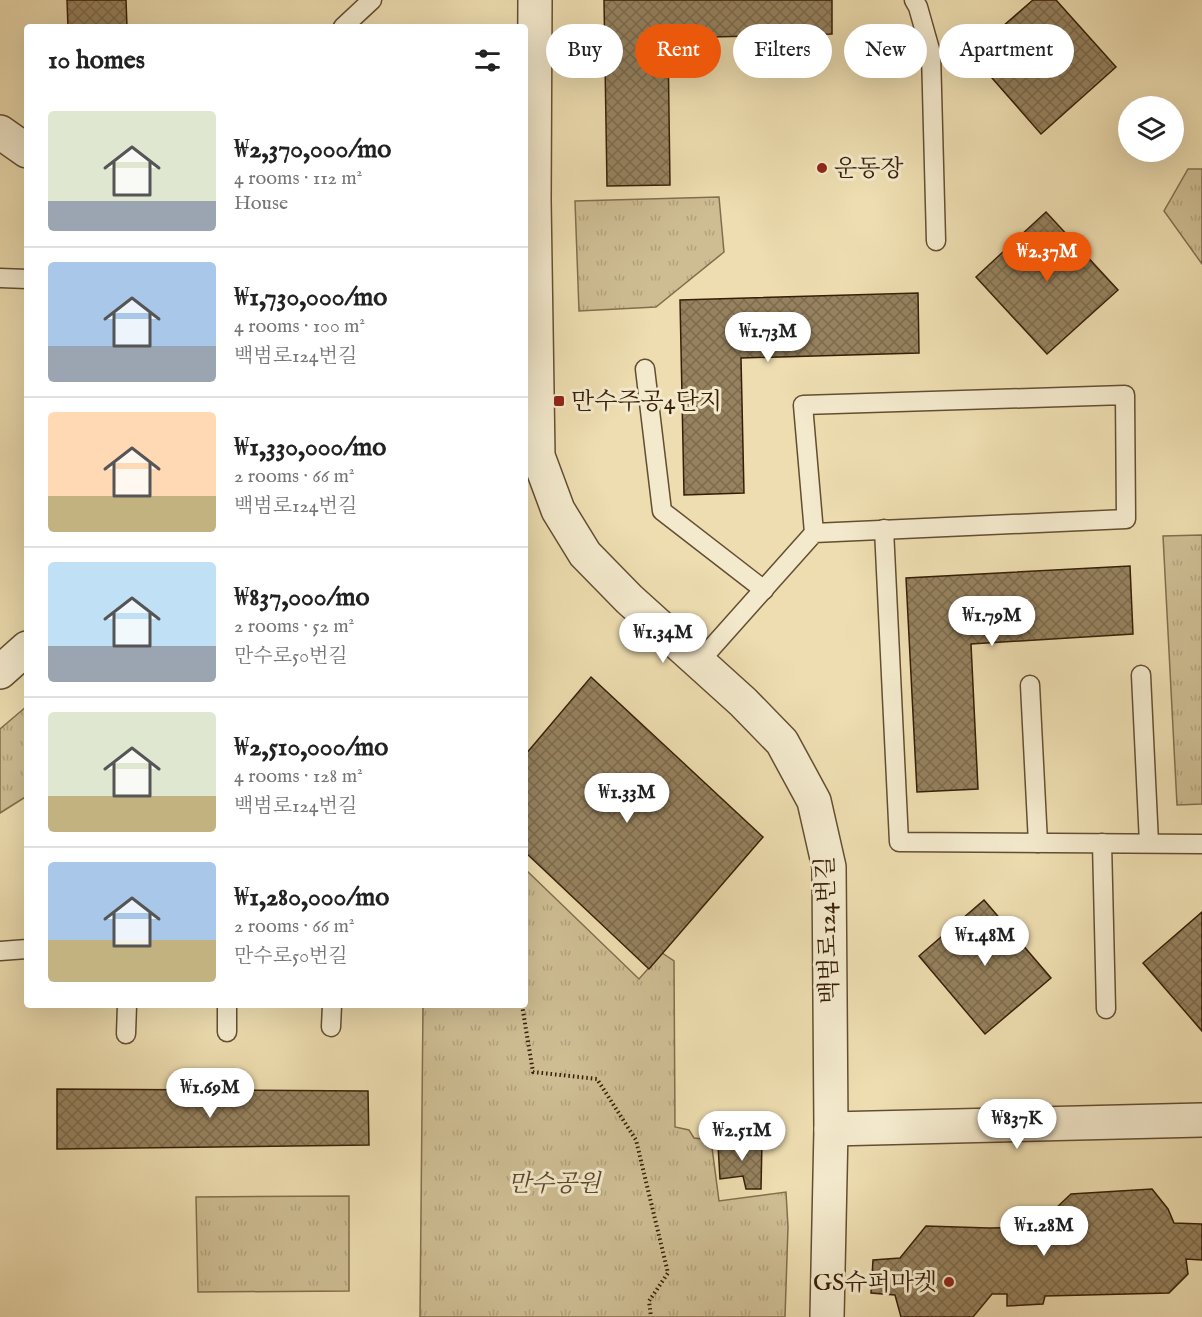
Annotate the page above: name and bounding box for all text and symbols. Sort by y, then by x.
chip: Buy [546,24,623,78]
chip: Rent [635,24,721,78]
chip: Filters [733,24,832,78]
chip: New [844,24,927,78]
chip: Apartment [939,24,1074,78]
text: 10 homes [48,44,145,77]
icon: filters [471,44,504,77]
map controls [1118,96,1184,162]
button: layers [1118,96,1184,162]
text: ₩2,370,000/mo [234,133,391,166]
icon: home [96,135,168,207]
place label: 운동장 [834,154,904,185]
marker: 운동장 [815,161,829,175]
text: 4 rooms · 112 m² [234,166,362,191]
text: House [234,191,288,216]
pin: ₩2.37M [998,232,1096,283]
text: ₩2.37M [1016,239,1078,264]
text: ₩1,730,000/mo [234,281,387,314]
icon: home [96,286,168,358]
pin: ₩1.73M [719,312,817,363]
text: 4 rooms · 100 m² [234,314,365,339]
text: ₩1.73M [739,319,797,344]
text: 백범로124번길 [234,344,357,369]
place label: 만수주공4단지 [571,387,722,418]
marker: 만수주공4단지 [552,394,566,408]
text: ₩1,330,000/mo [234,431,386,464]
icon: home [96,436,168,508]
text: 2 rooms · 66 m² [234,464,355,489]
text: 백범로124번길 [234,494,357,519]
text: ₩837,000/mo [234,581,369,614]
icon: home [96,586,168,658]
pin: ₩1.79M [943,596,1041,647]
text: ₩1.79M [962,603,1022,628]
pin: ₩1.34M [614,613,712,664]
text: 2 rooms · 52 m² [234,614,354,639]
text: ₩1.34M [633,620,693,645]
text: 만수로50번길 [234,644,348,669]
text: ₩2,510,000/mo [234,731,388,764]
icon: home [96,736,168,808]
text: 4 rooms · 128 m² [234,764,363,789]
pin: ₩1.33M [578,773,676,824]
text: ₩1.33M [598,780,656,805]
text: 백범로124번길 [234,794,357,819]
street label: 백범로124번길 [810,856,847,1004]
text: ₩1,280,000/mo [234,881,389,914]
icon: home [96,886,168,958]
text: 2 rooms · 66 m² [234,914,355,939]
pin: ₩1.48M [936,916,1034,967]
text: ₩1.48M [955,923,1015,948]
text: 만수로50번길 [234,944,348,969]
pin: ₩1.69M [161,1068,259,1119]
text: ₩1.69M [180,1075,240,1100]
pin: ₩837K [975,1099,1059,1150]
text: ₩837K [992,1106,1042,1131]
pin: ₩2.51M [693,1111,791,1162]
text: ₩2.51M [713,1118,771,1143]
park label: 만수공원 [508,1169,602,1200]
pin: ₩1.28M [995,1206,1093,1257]
text: ₩1.28M [1014,1213,1074,1238]
place label: GS슈퍼마켓 [813,1268,937,1299]
marker: GS슈퍼마켓 [942,1275,956,1289]

